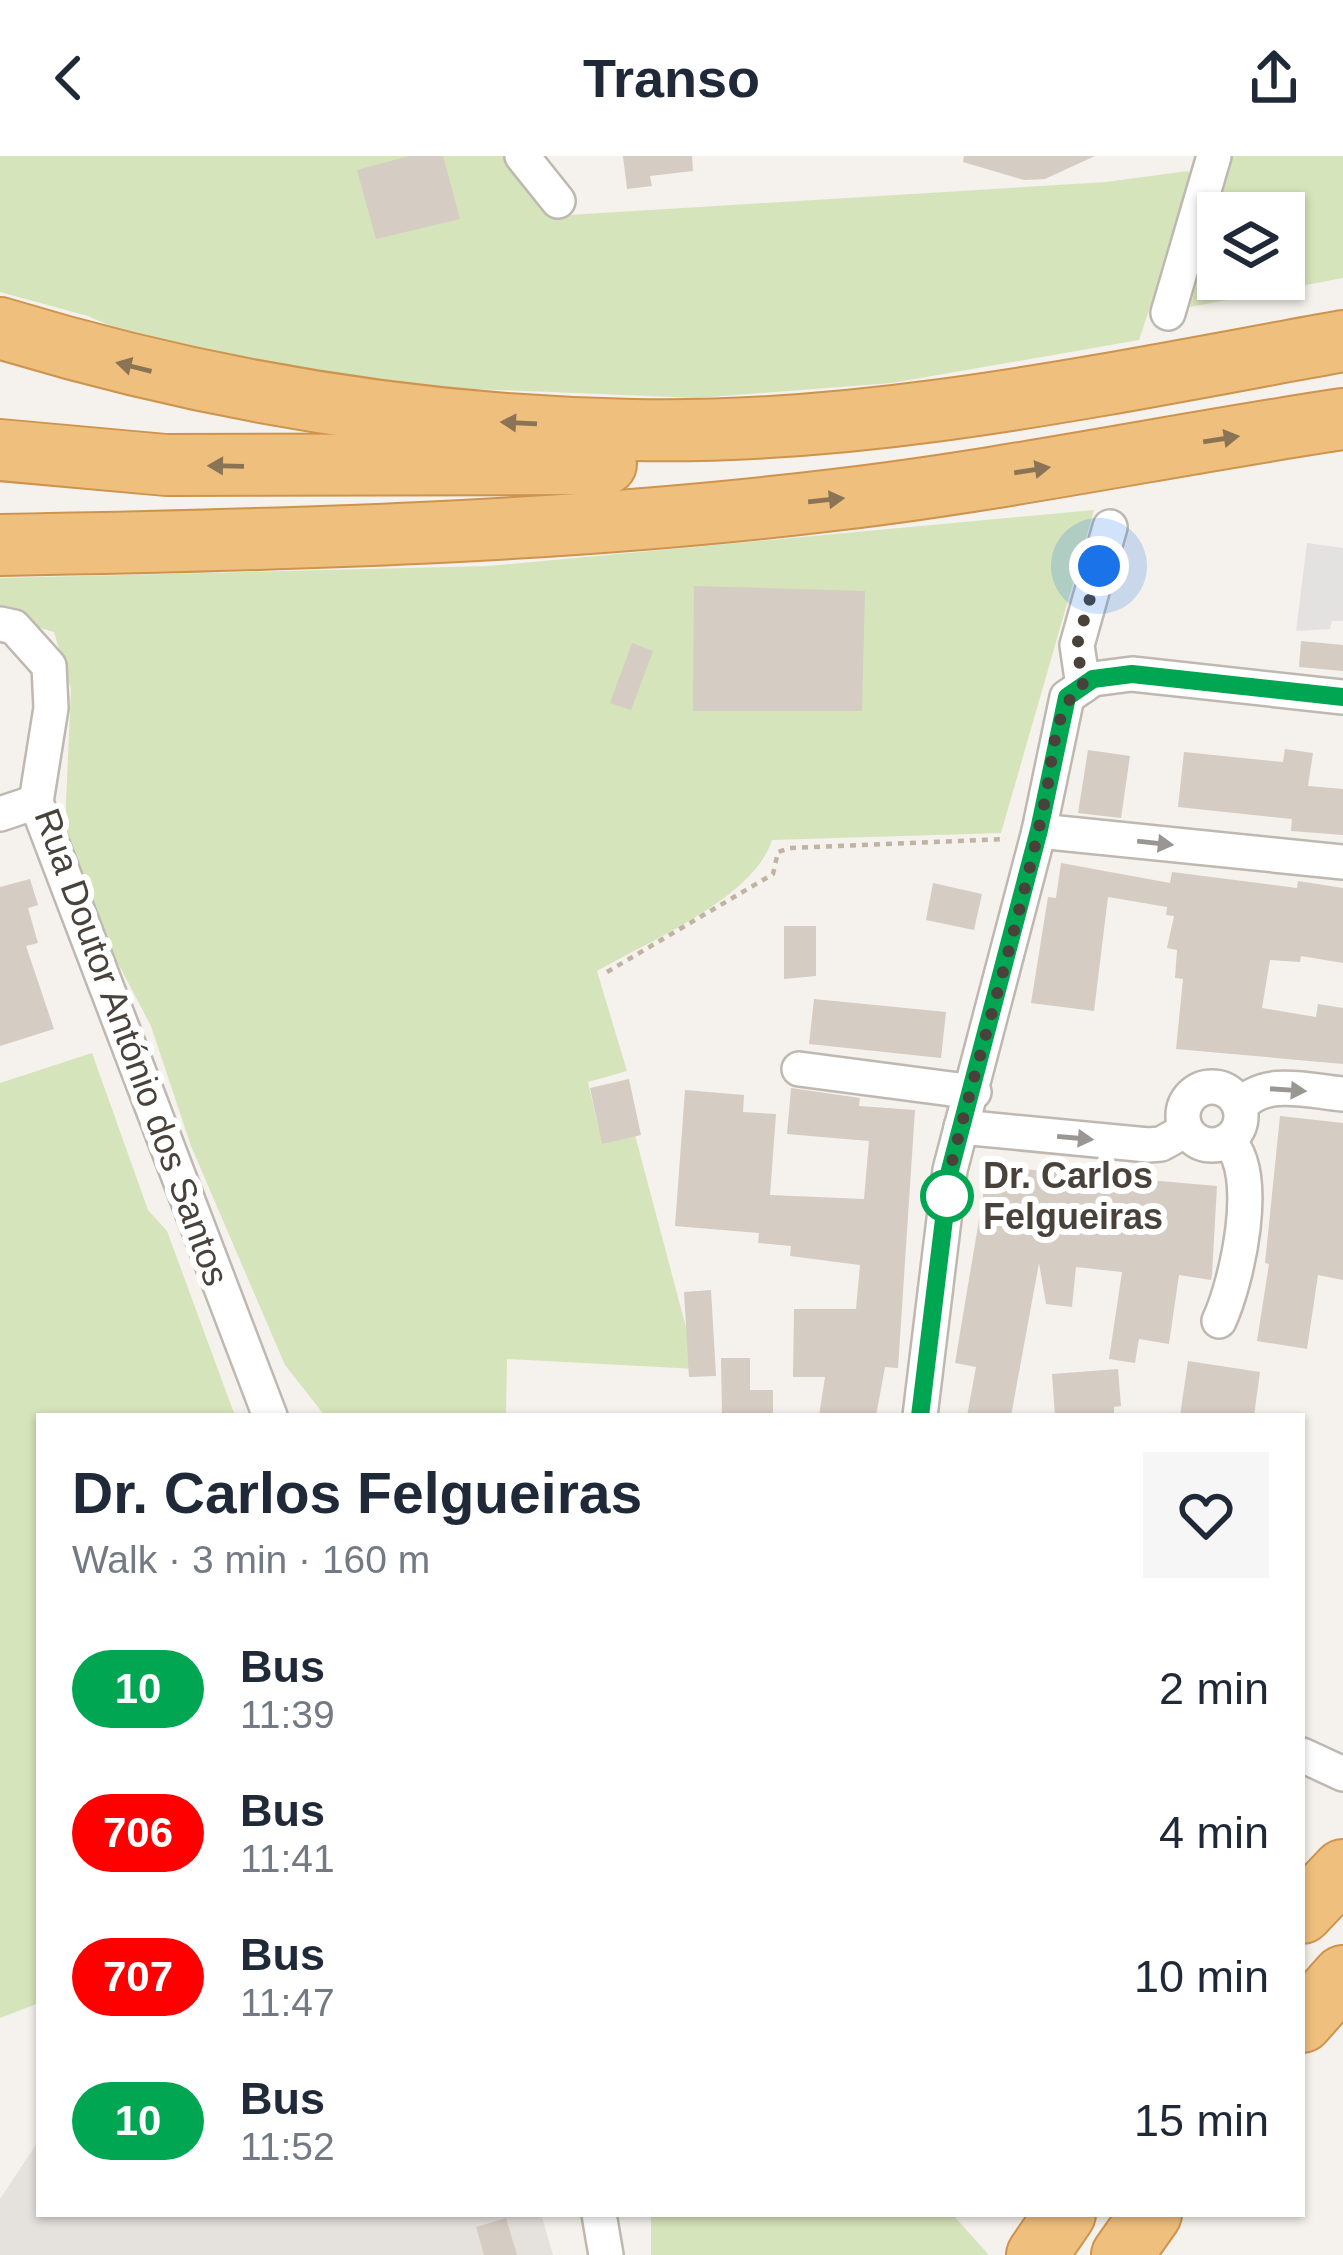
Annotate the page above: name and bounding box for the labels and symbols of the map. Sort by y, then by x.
one-way arrow [115,357,152,376]
one-way arrow [500,414,537,433]
one-way arrow [1203,430,1240,449]
one-way arrow [206,456,244,475]
one-way arrow [1014,460,1051,479]
one-way arrow [807,491,845,510]
your location [1069,536,1129,596]
street label: Rua Doutor António dos Santos [26,803,238,1291]
one-way arrow [1137,834,1174,853]
one-way arrow [1270,1080,1307,1099]
one-way arrow [1057,1129,1094,1148]
place label: Dr. Carlos Felgueiras [983,1155,1163,1237]
marker: Dr. Carlos Felgueiras [922,1171,972,1221]

